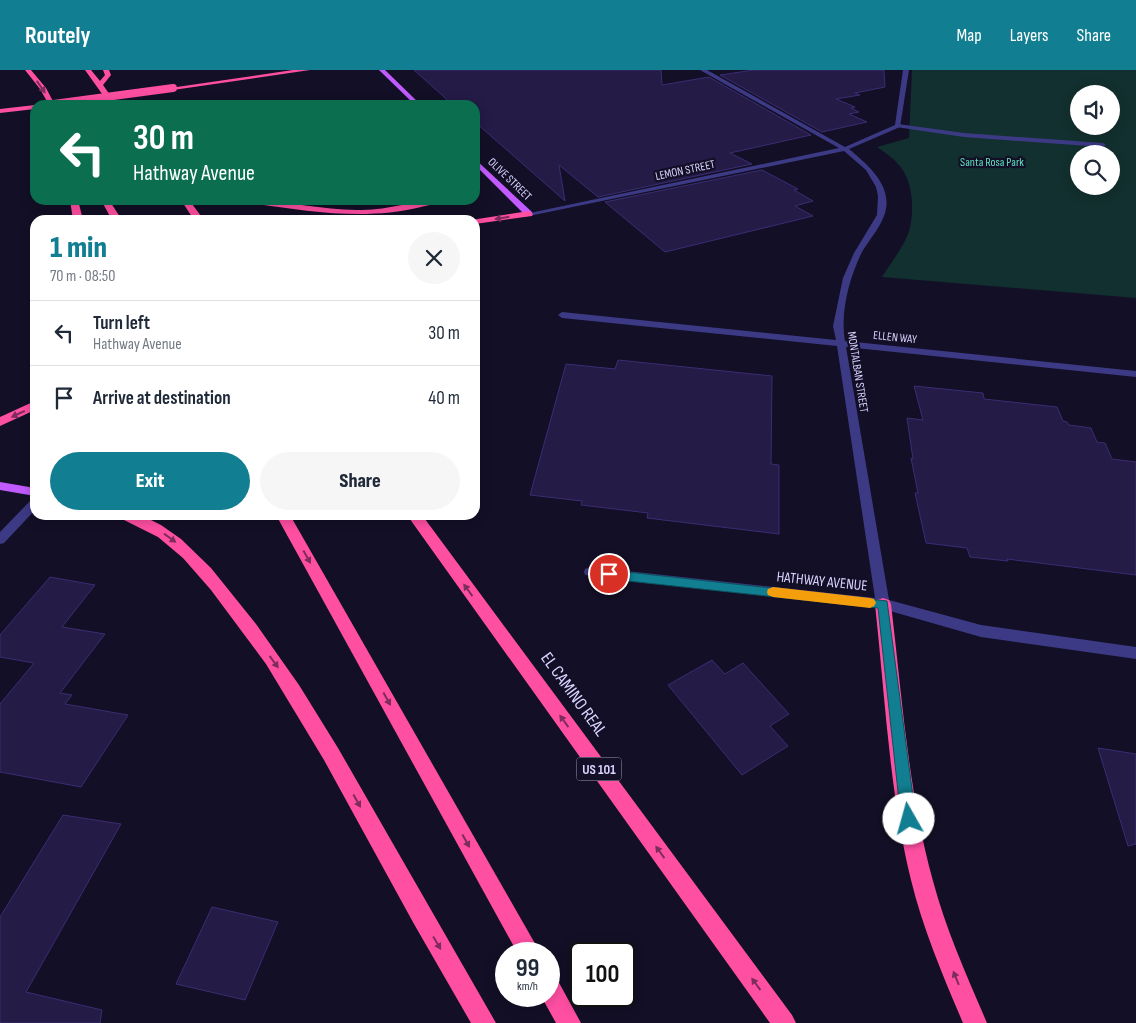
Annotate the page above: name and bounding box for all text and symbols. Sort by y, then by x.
text: Routely [25,21,90,50]
text: Map [957,25,982,46]
text: Layers [1010,25,1049,46]
text: Share [1077,25,1111,46]
one-way arrow [36,80,46,94]
map controls [1070,85,1120,195]
button: sound [1070,85,1120,135]
text: 30 m [133,117,194,160]
icon: left [50,120,115,185]
button: search [1070,145,1120,195]
street label: OLIVE STREET [485,155,535,204]
park label: Santa Rosa Park [960,155,1024,170]
street label: LEMON STREET [654,157,716,184]
text: Hathway Avenue [133,160,255,187]
one-way arrow [494,214,510,222]
text: 1 min [50,230,107,266]
button: close [408,232,460,284]
text: 70 m · 08:50 [50,267,115,286]
text: Turn left [93,312,150,335]
icon: left [50,319,78,347]
text: 30 m [428,322,460,345]
street label: ELLEN WAY [872,328,918,347]
street label: MONTALBAN STREET [844,330,871,414]
text: Hathway Avenue [93,335,182,354]
icon: arrive [50,384,78,412]
text: Arrive at destination [93,387,231,410]
text: 40 m [428,387,460,410]
one-way arrow [11,410,25,418]
button: Exit [50,452,250,510]
button: Share [260,452,460,510]
one-way arrow [163,533,177,543]
one-way arrow [303,550,311,565]
pin [588,553,630,595]
icon: arrive [595,560,623,588]
street label: HATHWAY AVENUE [776,567,868,596]
one-way arrow [463,584,474,597]
street label: EL CAMINO REAL [536,648,611,741]
one-way arrow [269,655,279,669]
one-way arrow [382,692,391,706]
one-way arrow [559,714,569,728]
road number: US 101 [576,758,622,781]
position arrow [882,792,934,844]
one-way arrow [353,795,362,808]
one-way arrow [462,834,471,847]
one-way arrow [655,845,665,859]
one-way arrow [432,937,441,950]
speed limit sign: 100 [570,942,635,1007]
text: 99 [516,953,539,984]
one-way arrow [951,971,959,985]
one-way arrow [750,978,761,991]
text: km/h [517,979,538,994]

